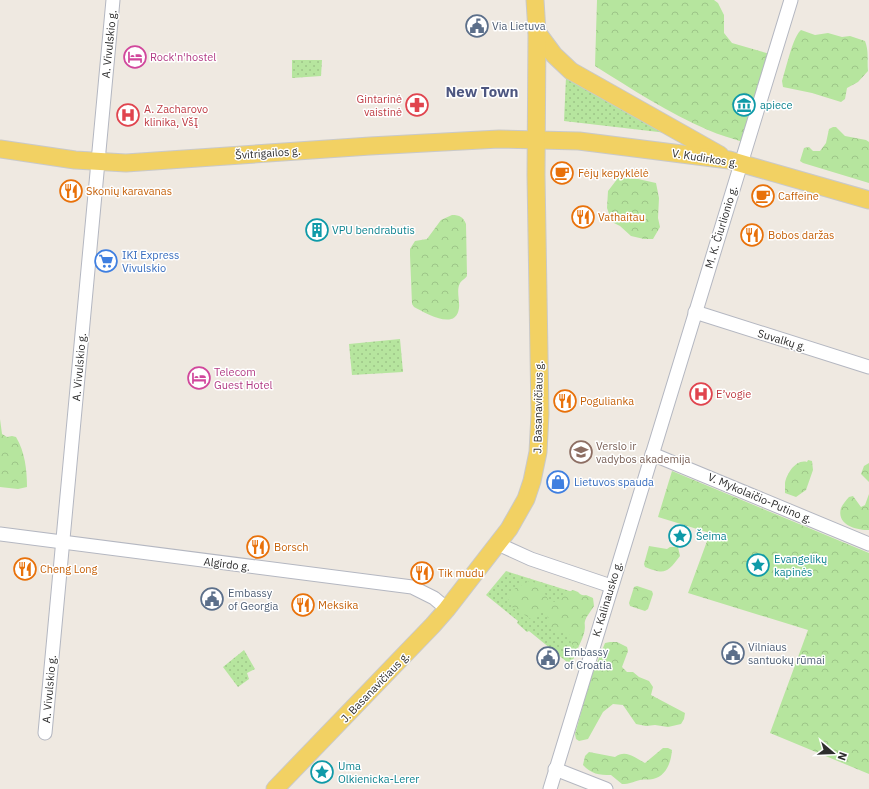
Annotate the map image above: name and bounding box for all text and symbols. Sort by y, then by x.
street label: A. Vivulskio g. [98,9,120,79]
public building icon: Via Lietuva [464,13,490,39]
place label: Via Lietuva [492,19,546,33]
hotel icon: Rock'n'hostel [122,44,148,70]
place label: Rock'n'hostel [150,50,216,64]
district label: New Town [445,82,519,101]
place label: Gintarinė vaistinė [357,92,402,119]
pharmacy icon: Gintarinė vaistinė [404,92,430,118]
museum icon: apiece [731,92,757,118]
place label: apiece [760,98,793,112]
hospital icon: A. Zacharovo klinika, VšĮ [115,102,141,128]
place label: A. Zacharovo klinika, VšĮ [144,102,208,129]
street label: Švitrigailos g. [235,144,301,162]
street label: V. Kudirkos g. [671,146,739,170]
cafe icon: Fėjų kepyklėlė [549,160,575,186]
place label: Fėjų kepyklėlė [578,166,649,180]
restaurant icon: Skonių karavanas [58,178,84,204]
cafe icon: Caffeine [750,183,776,209]
place label: Skonių karavanas [86,184,172,198]
street label: M. K. Čiurlionio g. [702,184,740,270]
place label: Caffeine [778,189,819,203]
restaurant icon: Vathaitau [570,204,596,230]
place label: Vathaitau [598,210,645,224]
building icon: VPU bendrabutis [304,217,330,243]
restaurant icon: Bobos daržas [739,222,765,248]
place label: VPU bendrabutis [332,223,415,237]
place label: Bobos daržas [768,228,834,242]
supermarket icon: IKI Express Vivulskio [93,248,119,274]
place label: IKI Express Vivulskio [122,248,179,275]
street label: Suvalkų g. [756,326,808,354]
street label: A. Vivulskio g. [69,332,89,402]
street label: J. Basanavičiaus g. [530,360,546,453]
hotel icon: Telecom Guest Hotel [186,365,212,391]
place label: Telecom Guest Hotel [214,365,272,392]
hospital icon: E’vogie [688,381,714,407]
place label: E’vogie [716,387,751,401]
restaurant icon: Pogulianka [552,388,578,414]
place label: Pogulianka [580,394,634,408]
school or university icon: Verslo ir vadybos akademija [568,439,594,465]
place label: Verslo ir vadybos akademija [596,439,691,466]
shop icon: Lietuvos spauda [545,469,571,495]
street label: V. Mykolaičio-Putino g. [706,470,814,526]
place label: Lietuvos spauda [574,475,654,489]
place icon: Šeima [667,523,693,549]
place label: Šeima [696,529,727,543]
restaurant icon: Borsch [245,534,271,560]
place label: Borsch [274,540,309,554]
place icon: Evangelikų kapinės [745,552,771,578]
place label: Evangelikų kapinės [774,552,827,579]
street label: Algirdo g. [203,554,251,574]
restaurant icon: Cheng Long [12,556,38,582]
restaurant icon: Tik mudu [409,560,435,586]
street label: K. Kalinausko g. [589,560,625,638]
place label: Cheng Long [40,562,98,576]
place label: Tik mudu [438,566,484,580]
public building icon: Embassy of Georgia [199,586,225,612]
place label: Embassy of Georgia [228,586,278,613]
restaurant icon: Meksika [290,592,316,618]
place label: Meksika [318,598,359,612]
public building icon: Vilniaus santuokų rūmai [720,640,746,666]
place label: Vilniaus santuokų rūmai [748,640,825,667]
public building icon: Embassy of Croatia [535,645,561,671]
place label: Embassy of Croatia [564,645,612,672]
street label: J. Basanavičiaus g. [338,649,412,725]
street label: A. Vivulskio g. [39,654,59,724]
north arrow [813,733,853,773]
text: N [835,750,850,762]
place icon: Uma Olkienicka-Lerer [309,759,335,785]
place label: Uma Olkienicka-Lerer [338,759,419,786]

